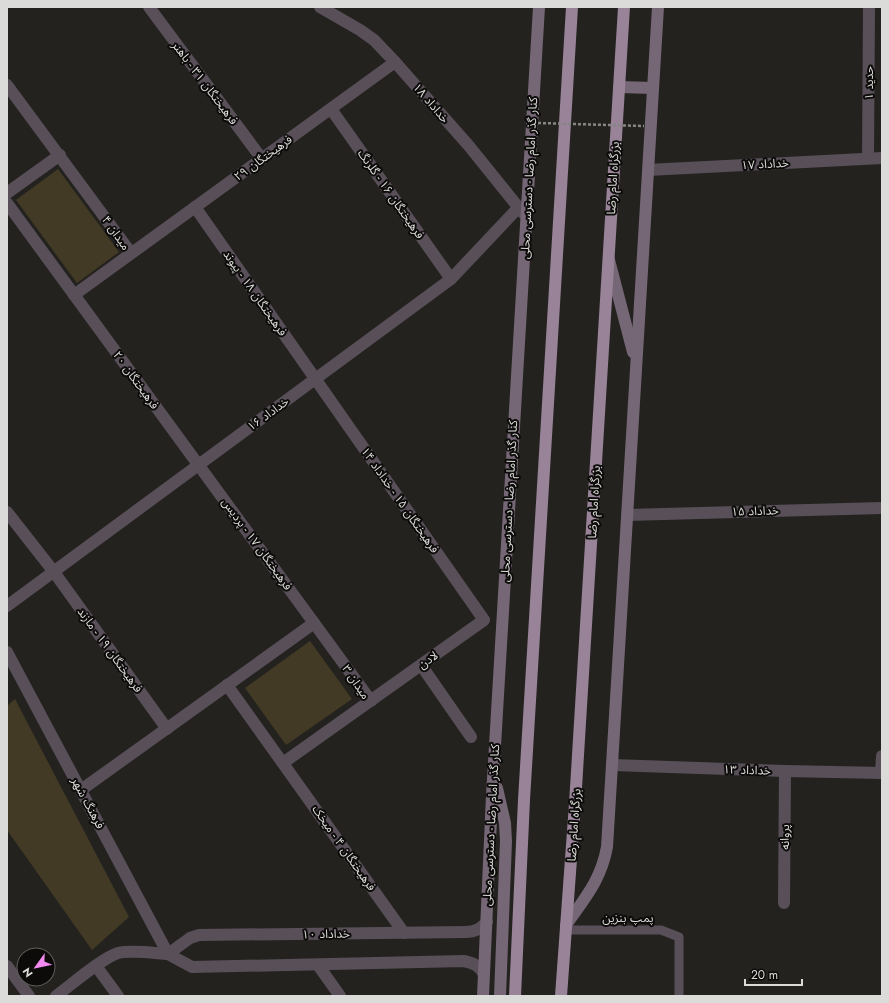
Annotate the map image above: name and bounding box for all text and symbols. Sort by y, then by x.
street label: فرهیختگان ۳۱ - باهنر [167,37,242,129]
street label: حدید ۱ [860,66,878,100]
street label: خداداد ۱۸ [408,79,454,127]
street label: کنار گذر امام رضا - دسترسی محلی [516,95,542,259]
street label: فرهیختگان ۲۹ [230,131,296,185]
street label: بزرگراه امام رضا [602,141,624,215]
street label: فرهیختگان ۱۶ - گلرنگ [353,145,429,243]
street label: خداداد ۱۷ [741,154,789,174]
street label: میدان ۴ [98,212,134,254]
street label: فرهیختگان ۱۸ - پیوند [219,246,291,340]
street label: فرهیختگان ۲۰ [109,347,163,413]
street label: خداداد ۱۶ [243,393,293,435]
street label: کنار گذر امام رضا - دسترسی محلی [496,418,522,582]
street label: فرهیختگان ۱۵ - خداداد ۱۴ [357,443,443,557]
street label: بزرگراه امام رضا [583,465,605,539]
street label: فرهیختگان ۱۷ - پردیس [217,494,297,594]
street label: خداداد ۱۵ [731,501,779,521]
street label: فرهیختگان ۱۹ - مازند [73,604,147,696]
street label: لادن [414,647,442,673]
street label: میدان ۳ [338,661,374,703]
street label: کنار گذر امام رضا - دسترسی محلی [478,742,504,906]
street label: خداداد ۱۳ [723,760,771,780]
street label: فرهنگ شهر [66,773,109,832]
street label: بزرگراه امام رضا [562,788,586,862]
street label: فرهیختگان ۴ - میخک [308,801,380,895]
street label: پروانه [776,824,794,850]
street label: پمپ بنزین [602,909,654,927]
street label: خداداد ۱۰ [302,925,350,943]
north arrow [16,947,56,987]
scale bar [745,961,802,987]
text: N [19,964,37,980]
text: 20 m [751,966,778,984]

